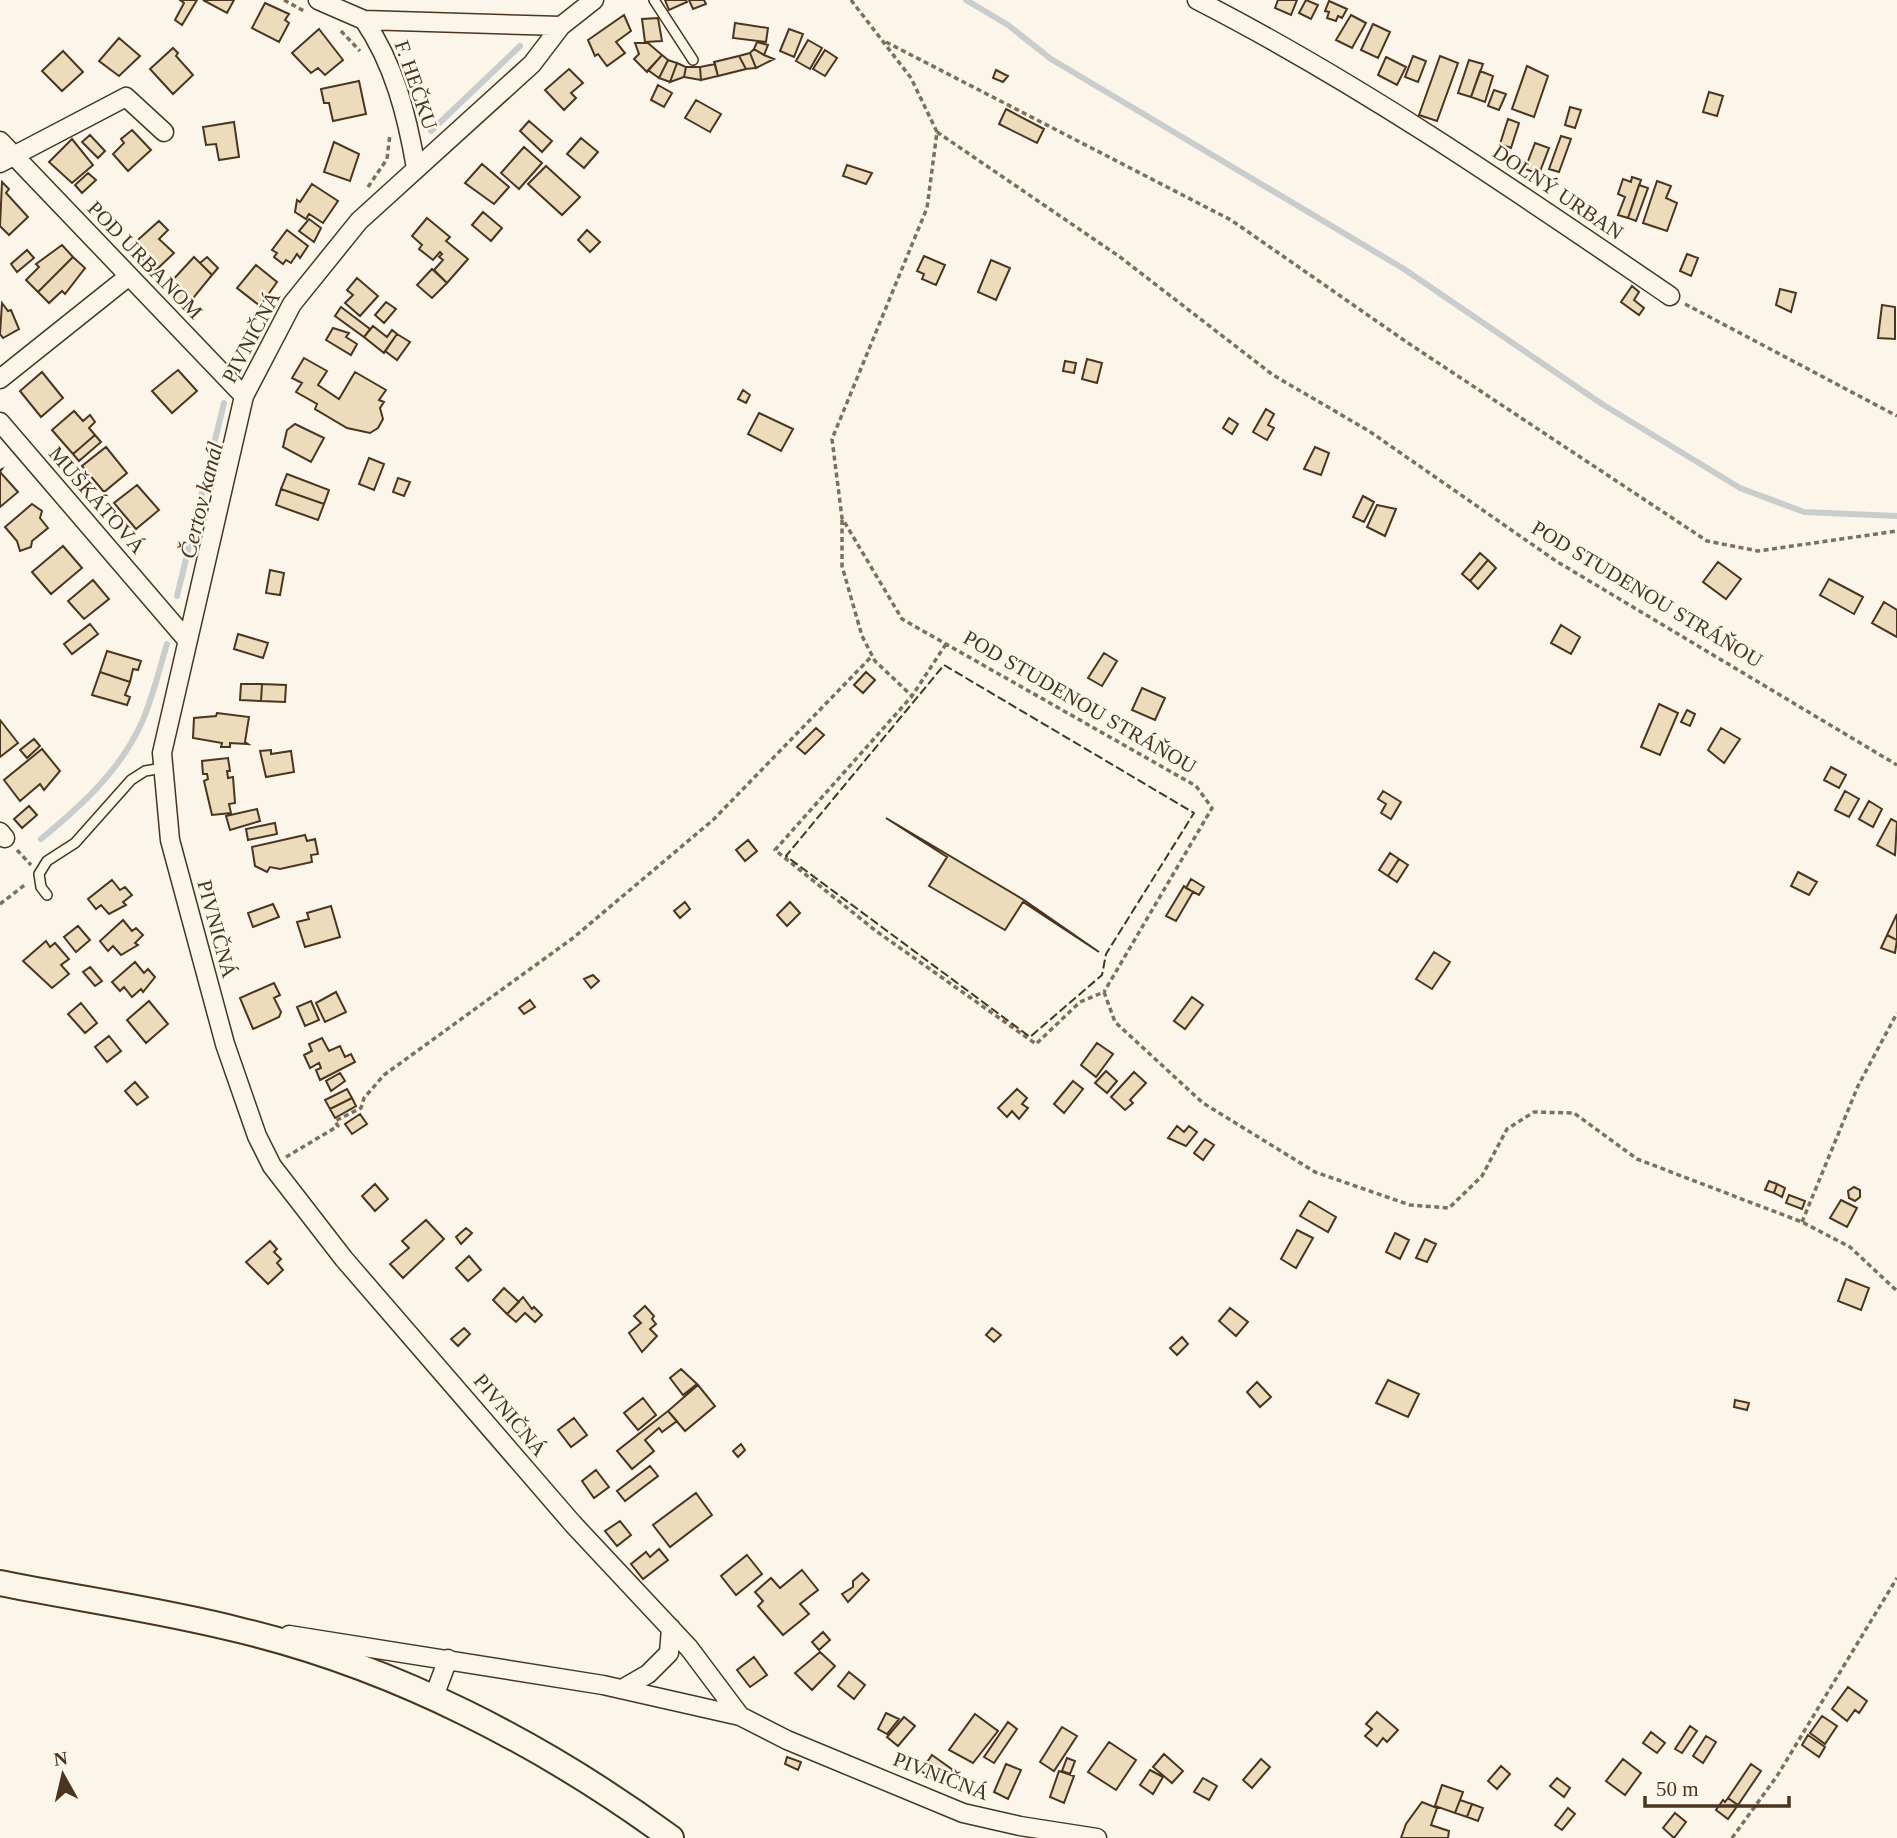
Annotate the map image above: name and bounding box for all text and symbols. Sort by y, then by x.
street label: F. HEČKU [390,37,442,133]
street label: DOLNÝ URBAN [1488,139,1628,245]
street label: POD URBANOM [83,196,208,324]
street label: PIVNIČNÁ [217,286,286,387]
water label: Čertov kanál [174,439,228,561]
street label: MUŠKÁTOVÁ [44,442,150,559]
street label: POD STUDENOU STRÁŇOU [1527,516,1767,672]
street label: POD STUDENOU STRÁŇOU [959,625,1201,779]
street label: PIVNIČNÁ [192,877,242,981]
street label: PIVNIČNÁ [469,1369,552,1462]
north arrow [28,1740,98,1810]
text: N [52,1747,69,1770]
street label: PIVNIČNÁ [890,1747,993,1805]
scale bar [1645,1764,1788,1808]
text: 50 m [1656,1777,1699,1801]

